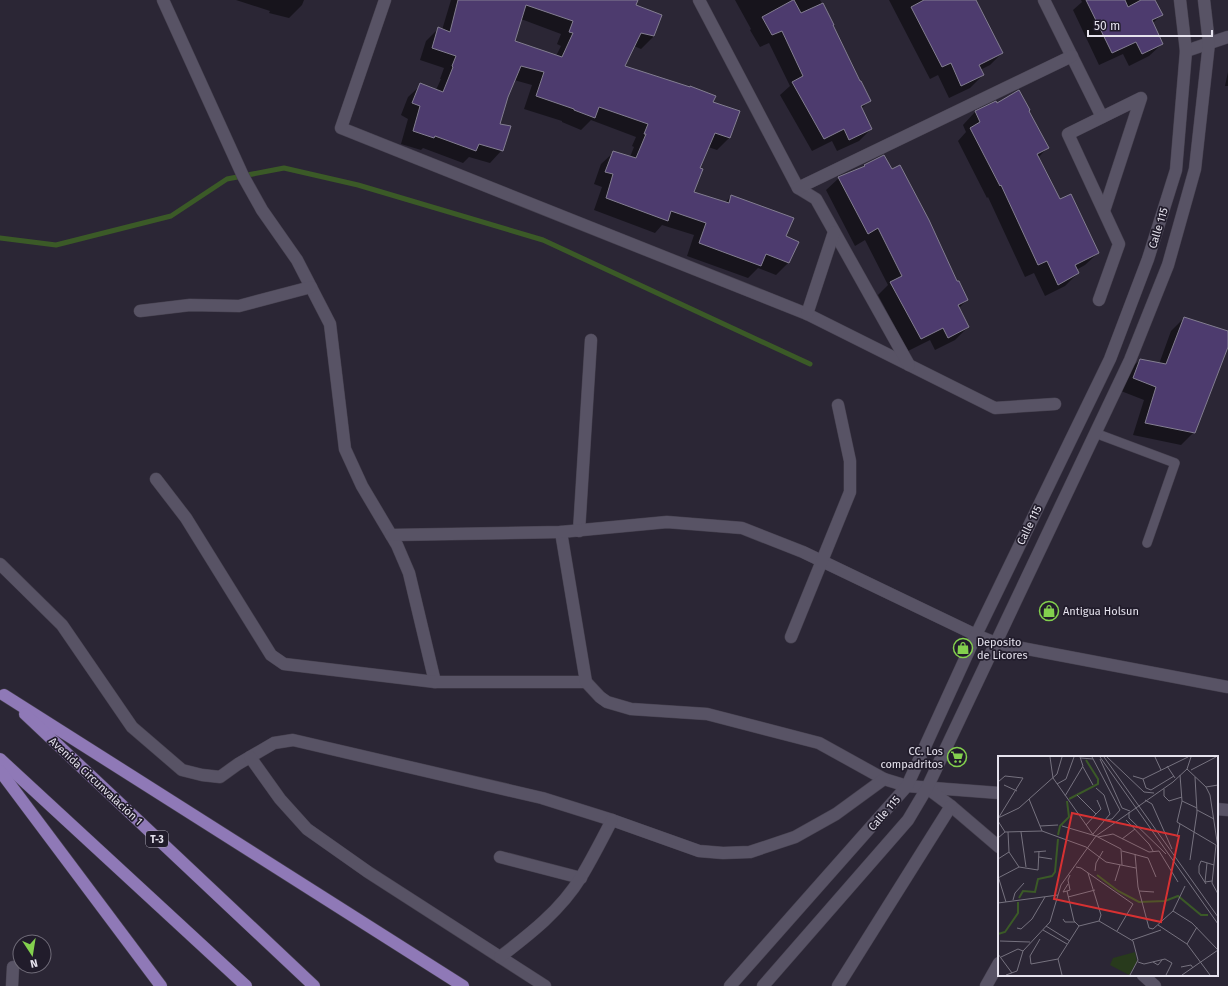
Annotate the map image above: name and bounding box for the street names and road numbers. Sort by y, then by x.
street label: Calle 115 [1146,206,1171,250]
street label: Calle 115 [1014,503,1045,547]
street label: Avenida Circunvalación 1 [46,735,145,828]
street label: Calle 115 [866,793,903,833]
road number: T-3 [146,831,168,847]

